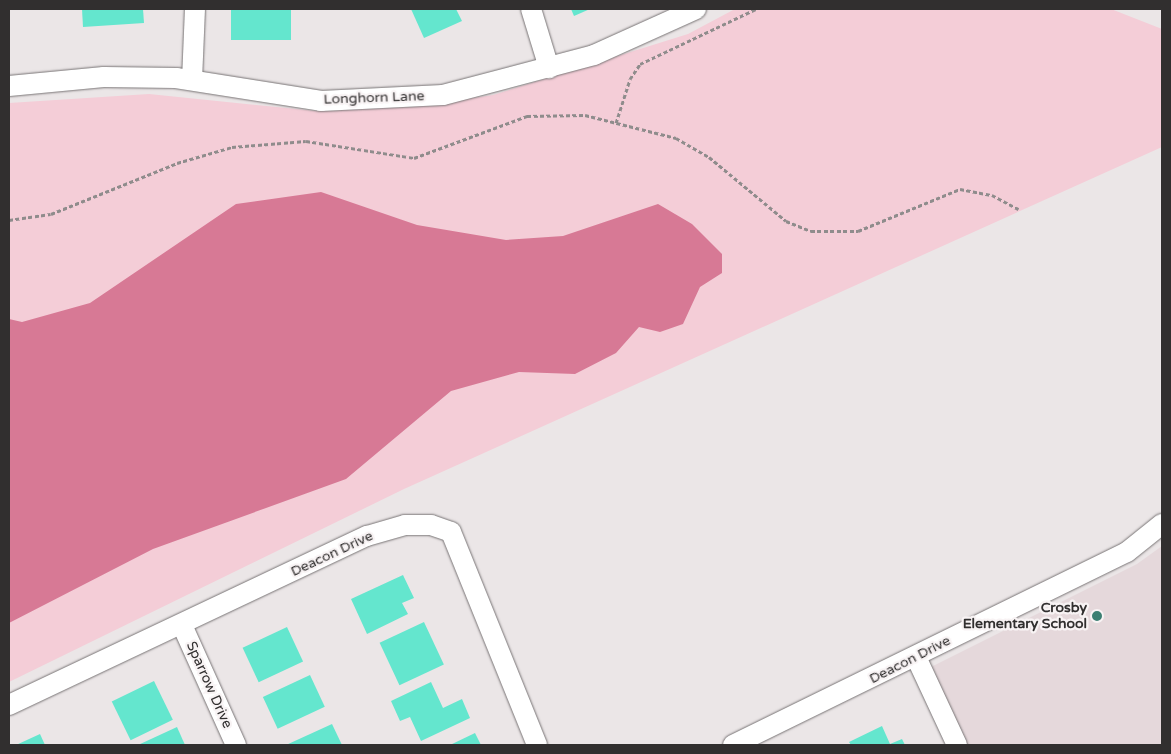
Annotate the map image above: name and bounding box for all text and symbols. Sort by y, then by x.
street label: Longhorn Lane [323,88,425,108]
street label: Deacon Drive [288,528,376,580]
place label: Crosby Elementary School [963,600,1087,632]
marker: Crosby Elementary School [1091,610,1103,622]
street label: Deacon Drive [867,632,953,688]
street label: Sparrow Drive [182,639,236,731]

